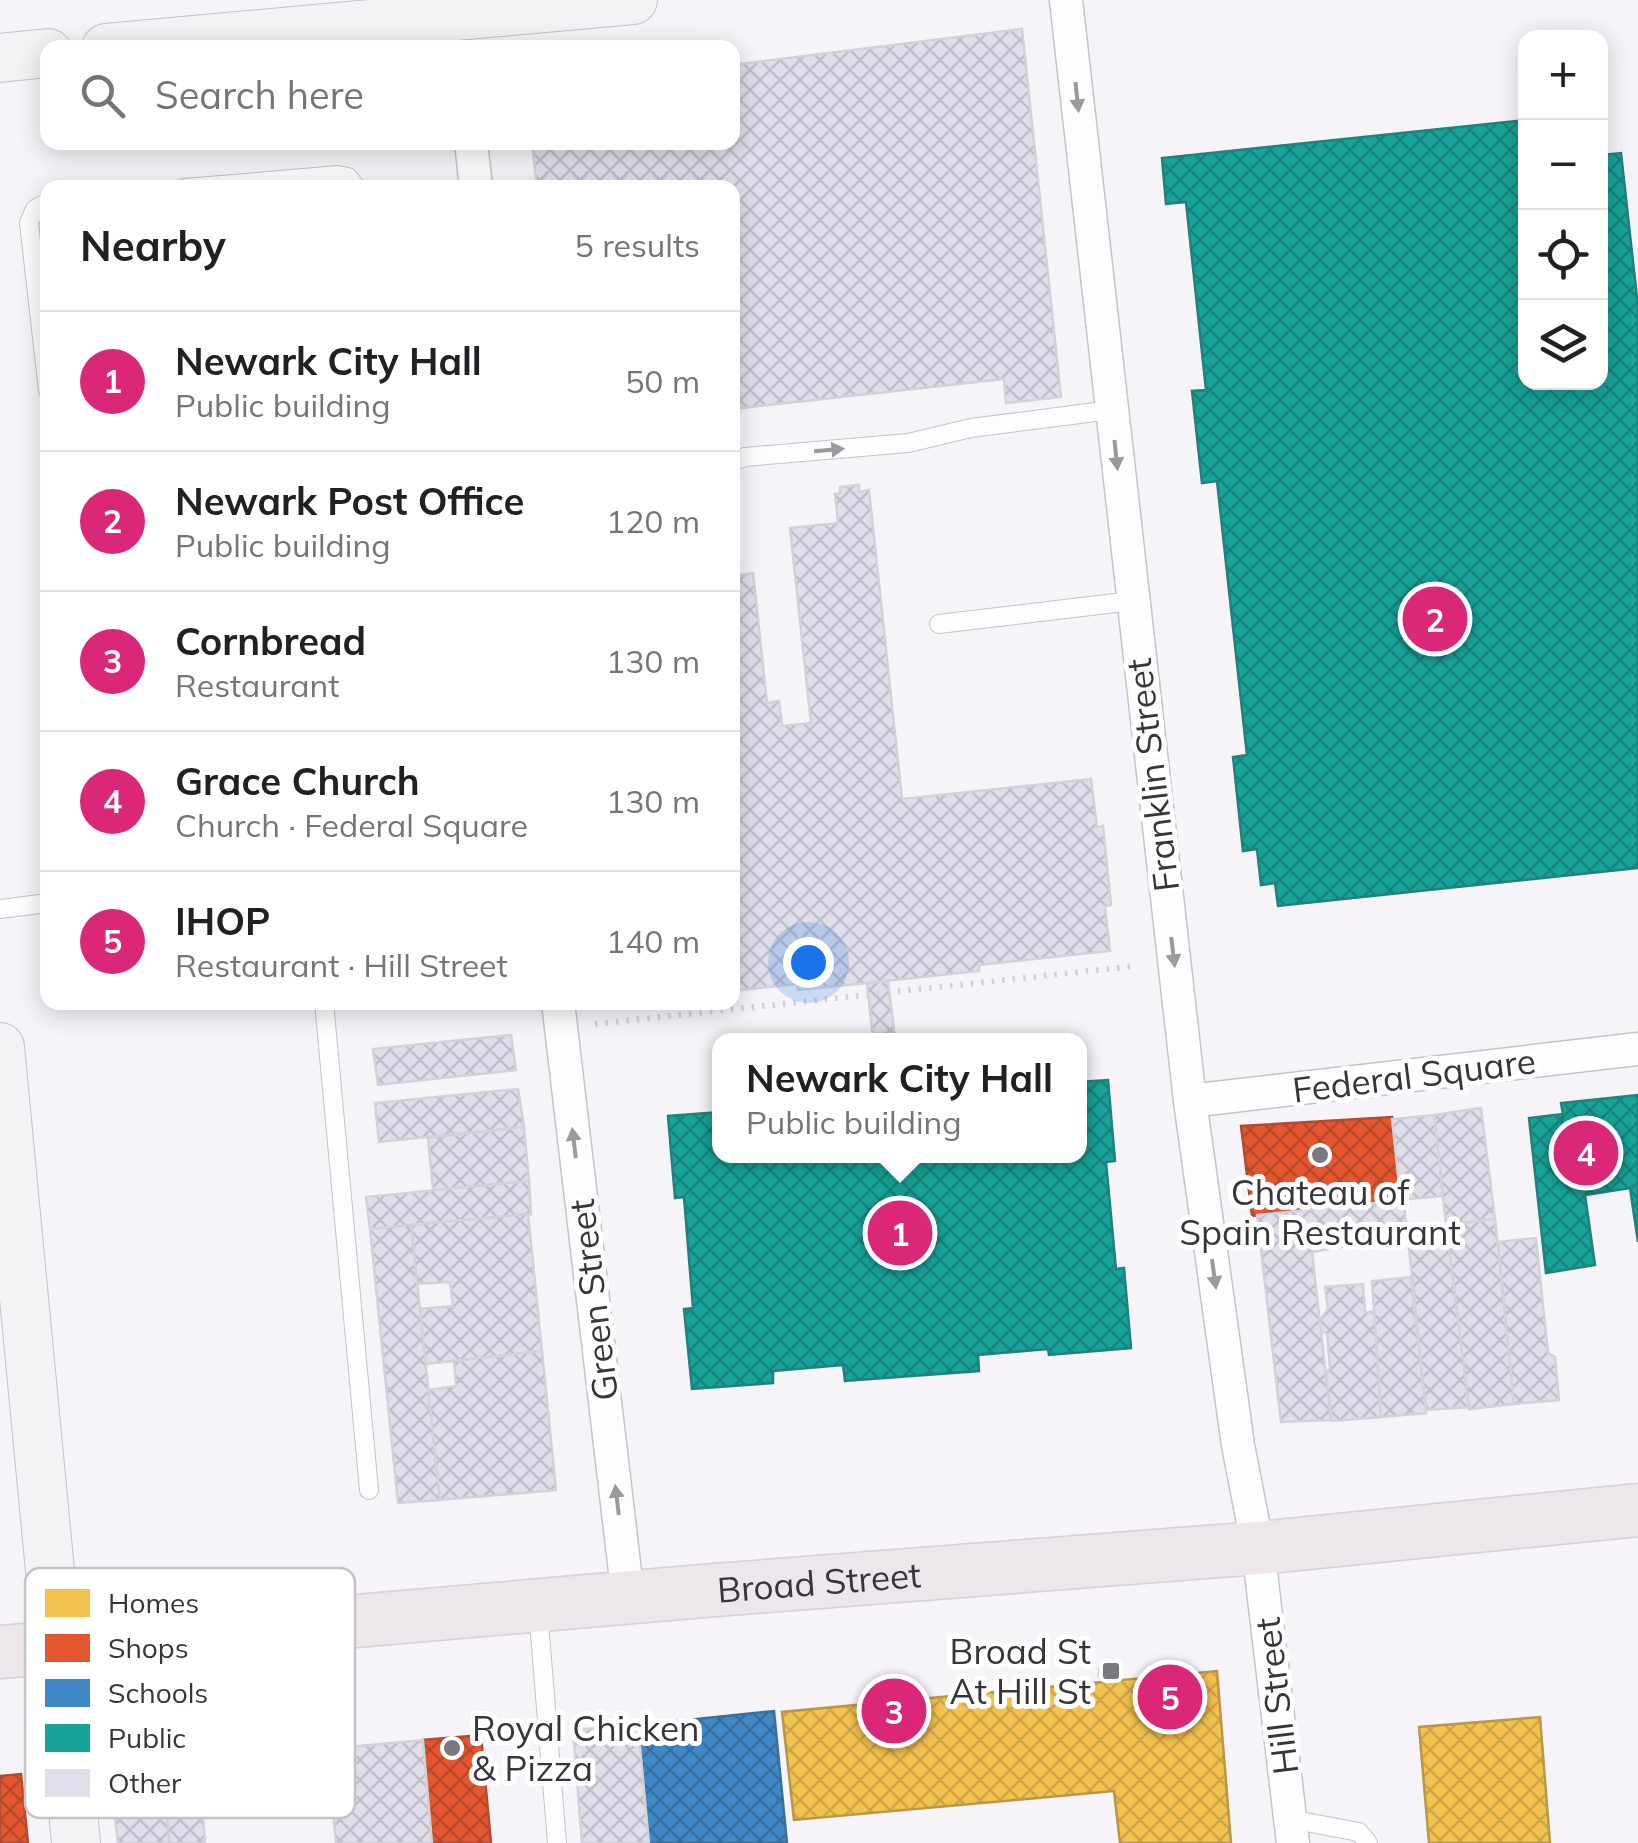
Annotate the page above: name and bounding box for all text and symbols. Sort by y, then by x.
map controls [1518,30,1608,390]
button: + [1518,30,1608,120]
search box [40,40,740,150]
icon: search [75,68,130,123]
text: Search here [155,71,364,119]
one-way arrow [1069,82,1085,113]
button: − [1518,120,1608,210]
button: locate [1518,210,1608,300]
text: Nearby [80,219,226,272]
text: 5 results [575,225,700,265]
button: layers [1518,300,1608,390]
text: Newark City Hall [175,337,482,385]
text: 1 [103,361,122,401]
text: 50 m [625,361,700,401]
text: Public building [175,385,390,425]
one-way arrow [1108,439,1124,471]
one-way arrow [814,442,845,458]
text: Newark Post Office [175,477,524,525]
text: 2 [103,501,122,541]
text: 120 m [606,501,700,541]
text: Public building [175,525,390,565]
pin: 2 [1402,582,1468,656]
text: Cornbread [175,617,366,665]
text: 3 [103,641,122,681]
text: 130 m [606,641,700,681]
street label: Franklin Street [1116,656,1188,894]
text: Restaurant [175,665,339,705]
text: Grace Church [175,757,420,805]
text: 4 [103,781,122,821]
text: 130 m [606,781,700,821]
text: Church · Federal Square [175,805,528,845]
text: IHOP [175,897,270,945]
text: 5 [103,921,122,961]
text: 140 m [606,921,700,961]
one-way arrow [1165,936,1181,968]
your location [783,937,834,988]
text: Restaurant · Hill Street [175,945,508,985]
popup [712,1033,1087,1163]
street label: Federal Square [1290,1038,1538,1112]
text: Newark City Hall [746,1054,1053,1102]
text: Public building [746,1102,962,1142]
pin: 4 [1554,1116,1618,1190]
one-way arrow [566,1126,582,1158]
marker: Chateau of Spain Restaurant [1309,1144,1331,1166]
place label: Chateau of Spain Restaurant [1179,1170,1461,1254]
pin: 1 [868,1196,932,1270]
street label: Green Street [559,1197,627,1403]
one-way arrow [1206,1259,1222,1290]
one-way arrow [609,1484,625,1515]
street label: Broad Street [715,1552,923,1612]
legend [25,1568,355,1818]
text: Homes [108,1585,199,1620]
street label: Hill Street [1245,1615,1307,1777]
place label: Broad St At Hill St [949,1629,1091,1713]
text: Shops [108,1630,189,1665]
marker: Broad St At Hill St [1100,1660,1122,1682]
pin: 5 [1138,1660,1202,1734]
pin: 3 [862,1674,926,1748]
text: Schools [108,1675,208,1710]
place label: Royal Chicken & Pizza [472,1706,700,1790]
text: Public [108,1720,186,1755]
marker: Royal Chicken & Pizza [441,1737,463,1759]
text: Other [108,1765,182,1800]

